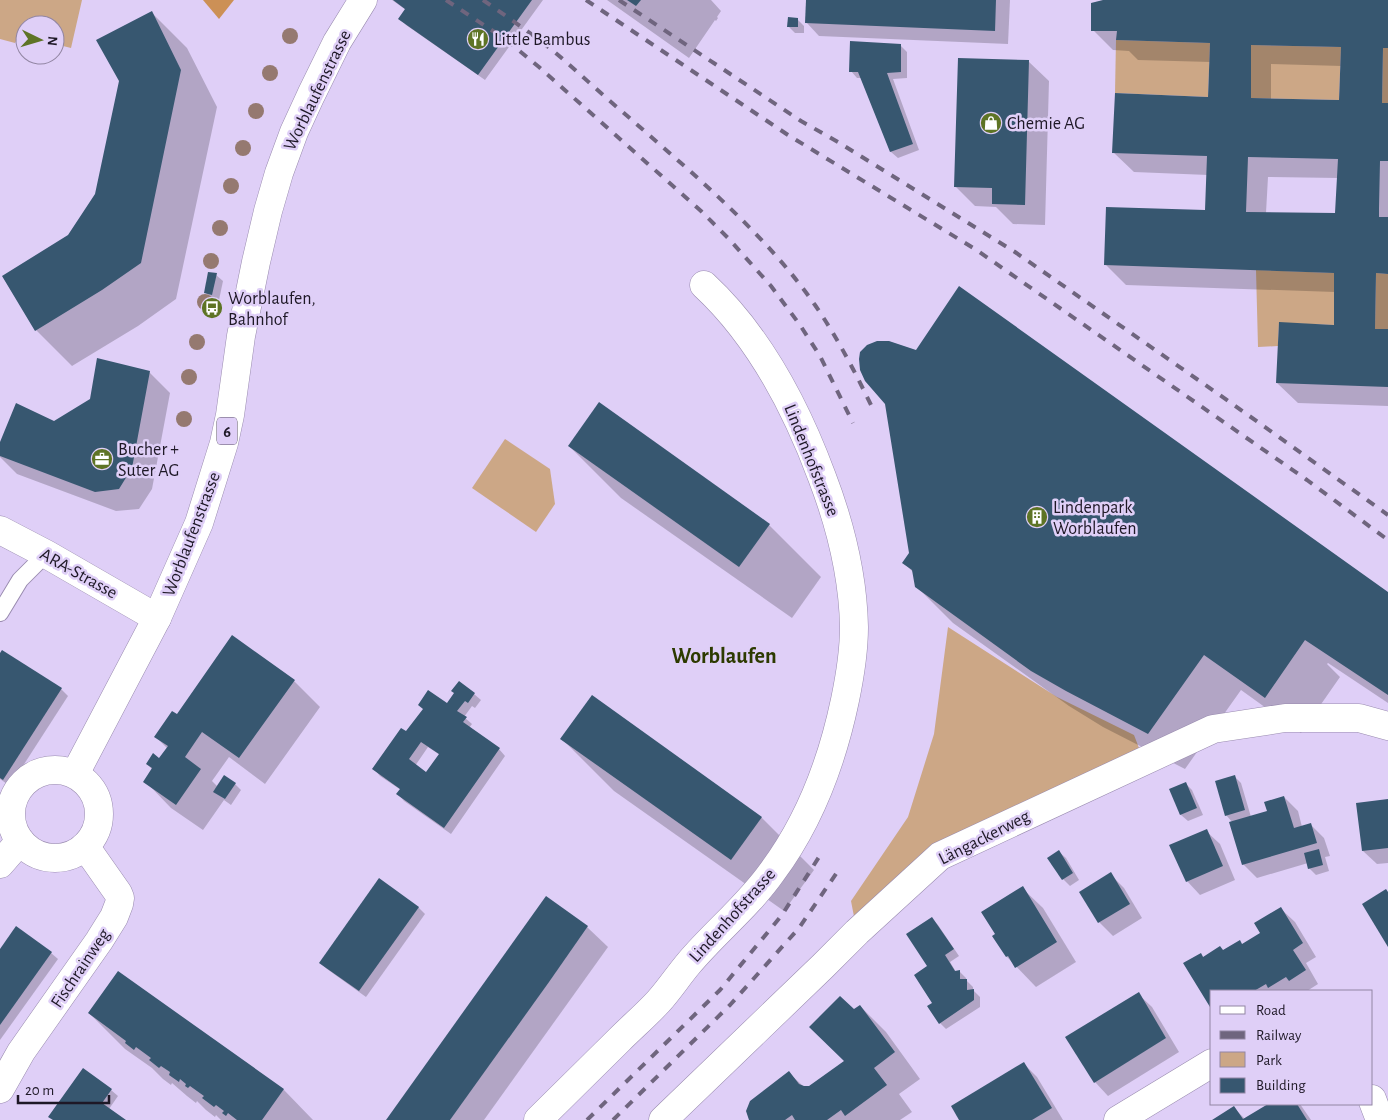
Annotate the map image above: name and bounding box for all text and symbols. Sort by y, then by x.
north arrow [15,15,65,65]
street label: Worblaufenstrasse [281,27,355,153]
restaurant icon: Little Bambus [466,27,490,51]
place label: Little Bambus [494,31,590,49]
text: N [45,36,59,47]
shop icon: Chemie AG [979,111,1003,135]
place label: Chemie AG [1007,115,1085,133]
place label: Worblaufen, Bahnhof [228,290,316,329]
bus stop icon: Worblaufen, Bahnhof [200,296,224,320]
street label: Lindenhofstrasse [780,402,842,519]
road number: 6 [217,418,237,444]
place label: Bucher + Suter AG [118,441,179,480]
office icon: Bucher + Suter AG [90,447,114,471]
street label: Worblaufenstrasse [160,470,224,599]
place label: Lindenpark Worblaufen [1053,499,1137,538]
building icon: Lindenpark Worblaufen [1025,505,1049,529]
street label: ARA-Strasse [37,545,120,602]
district label: Worblaufen [671,645,777,667]
street label: Längackerweg [936,807,1033,869]
street label: Lindenhofstrasse [686,865,779,966]
street label: Fischrainweg [48,926,114,1011]
legend [1210,990,1373,1105]
text: Road [1256,1003,1286,1018]
text: Railway [1256,1028,1302,1043]
text: Park [1256,1053,1282,1068]
scale bar [18,1072,109,1104]
text: Building [1256,1078,1306,1093]
text: 20 m [25,1083,54,1098]

